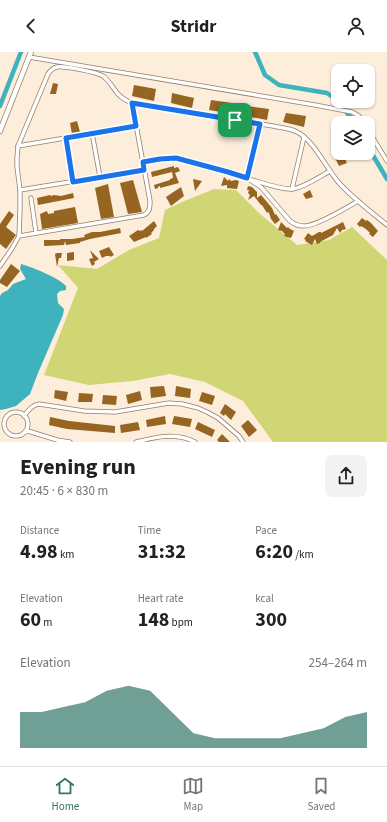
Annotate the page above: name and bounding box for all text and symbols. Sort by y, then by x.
text: Stridr [170,14,217,39]
icon: back [20,15,42,37]
icon: person [345,15,367,37]
map controls [331,64,375,160]
button: locate [331,64,375,108]
pin [218,103,252,137]
icon: arrive [224,109,246,131]
button: layers [331,116,375,160]
text: Evening run [20,451,136,483]
button: share [325,455,367,497]
text: 20:45 · 6 × 830 m [20,482,108,500]
text: Distance [20,523,59,538]
text: Time [138,523,161,538]
text: Pace [255,523,277,538]
text: 4.98 [20,538,58,566]
text: 31:32 [138,538,186,566]
text: 6:20 [255,538,293,566]
text: km [58,547,74,562]
text: /km [293,547,314,562]
text: Elevation [20,591,63,606]
text: Heart rate [138,591,183,606]
text: kcal [255,591,274,606]
text: 60 [20,606,41,634]
text: 148 [138,606,169,634]
text: 300 [255,606,287,634]
text: m [41,615,52,630]
text: bpm [169,615,193,630]
text: Elevation [20,654,71,672]
text: 254–264 m [309,654,367,672]
tab: Home [52,775,79,814]
tab: Map [182,775,204,814]
tab: Saved [307,775,335,814]

